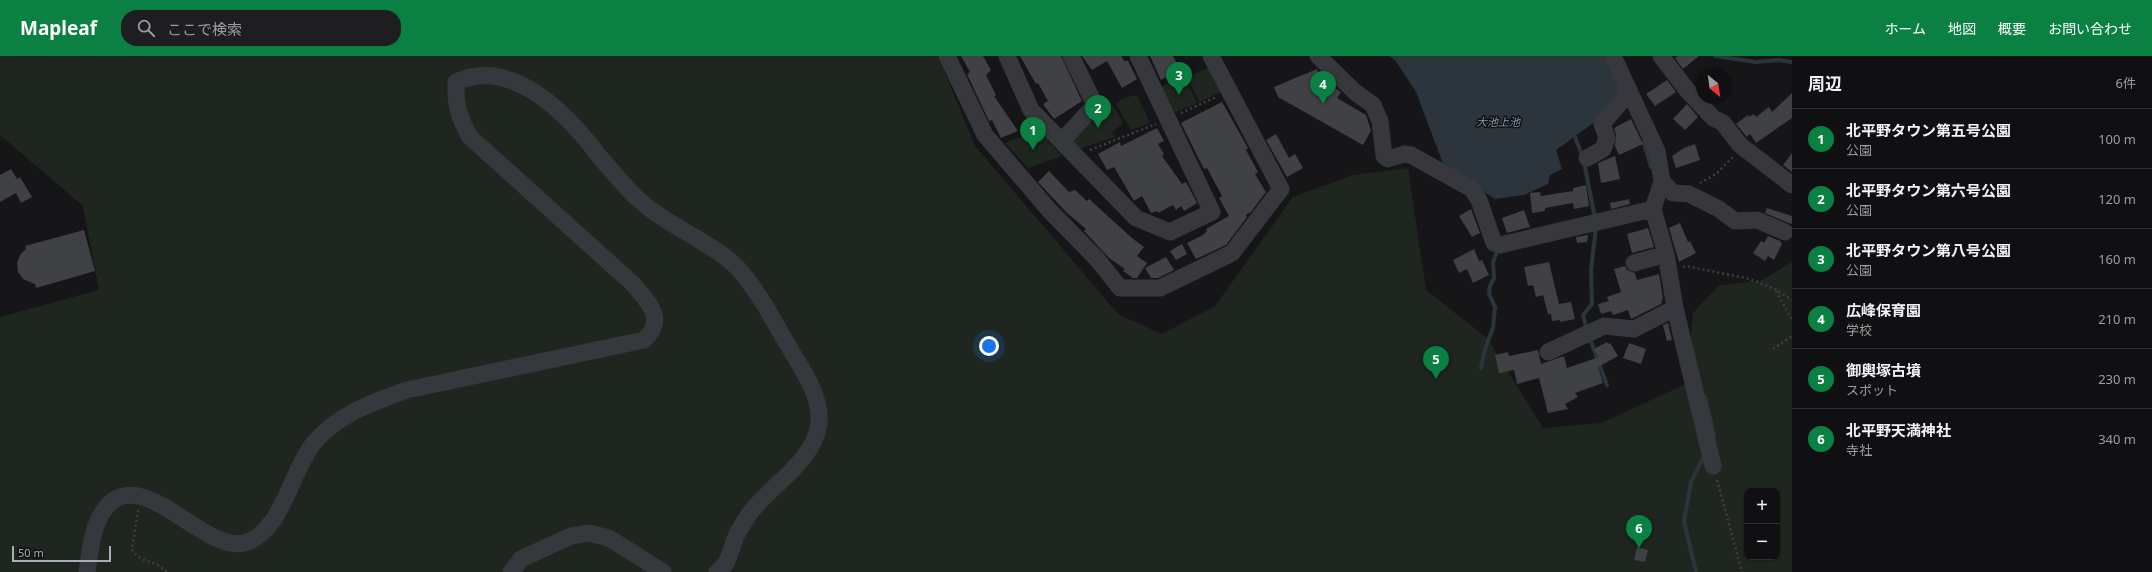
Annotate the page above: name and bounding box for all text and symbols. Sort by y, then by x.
search box [121,10,401,46]
text: Mapleaf [20,15,97,41]
icon: search [135,17,157,39]
text: ここで検索 [167,19,242,39]
text: ホーム [1884,19,1926,38]
text: 地図 [1948,19,1976,38]
text: 概要 [1998,19,2026,38]
text: お問い合わせ [2048,19,2132,38]
pin: 3 [1166,62,1192,95]
north arrow [1696,68,1732,104]
pin: 4 [1310,71,1336,104]
text: 周辺 [1808,72,1842,95]
text: 6件 [2116,74,2136,92]
pin: 2 [1085,95,1111,128]
water label: 大池上池 [1476,114,1521,129]
pin: 1 [1020,117,1046,150]
text: 北平野タウン第五号公園 [1846,120,2011,140]
text: 1 [1817,130,1825,148]
text: 100 m [2098,130,2136,148]
text: 公園 [1846,141,1872,159]
text: 北平野タウン第六号公園 [1846,180,2011,200]
text: 2 [1817,190,1825,208]
text: 120 m [2098,190,2136,208]
text: 公園 [1846,201,1872,219]
text: 北平野タウン第八号公園 [1846,240,2011,260]
text: 3 [1817,250,1825,268]
text: 160 m [2098,250,2136,268]
text: 公園 [1846,261,1872,279]
text: 広峰保育園 [1846,300,1921,320]
text: 4 [1817,310,1825,328]
text: 210 m [2098,310,2136,328]
text: 学校 [1846,321,1872,339]
your location [979,336,999,356]
pin: 5 [1423,346,1449,379]
text: 御輿塚古墳 [1846,360,1921,380]
text: 5 [1817,370,1825,388]
text: 230 m [2098,370,2136,388]
text: スポット [1846,381,1898,399]
text: 北平野天満神社 [1846,420,1951,440]
text: 6 [1817,430,1825,448]
text: 340 m [2098,430,2136,448]
text: 寺社 [1846,441,1872,459]
map controls [1744,488,1780,560]
button: + [1744,488,1780,524]
pin: 6 [1626,515,1652,548]
button: − [1744,524,1780,560]
scale bar [12,544,111,563]
text: 50 m [18,545,44,560]

